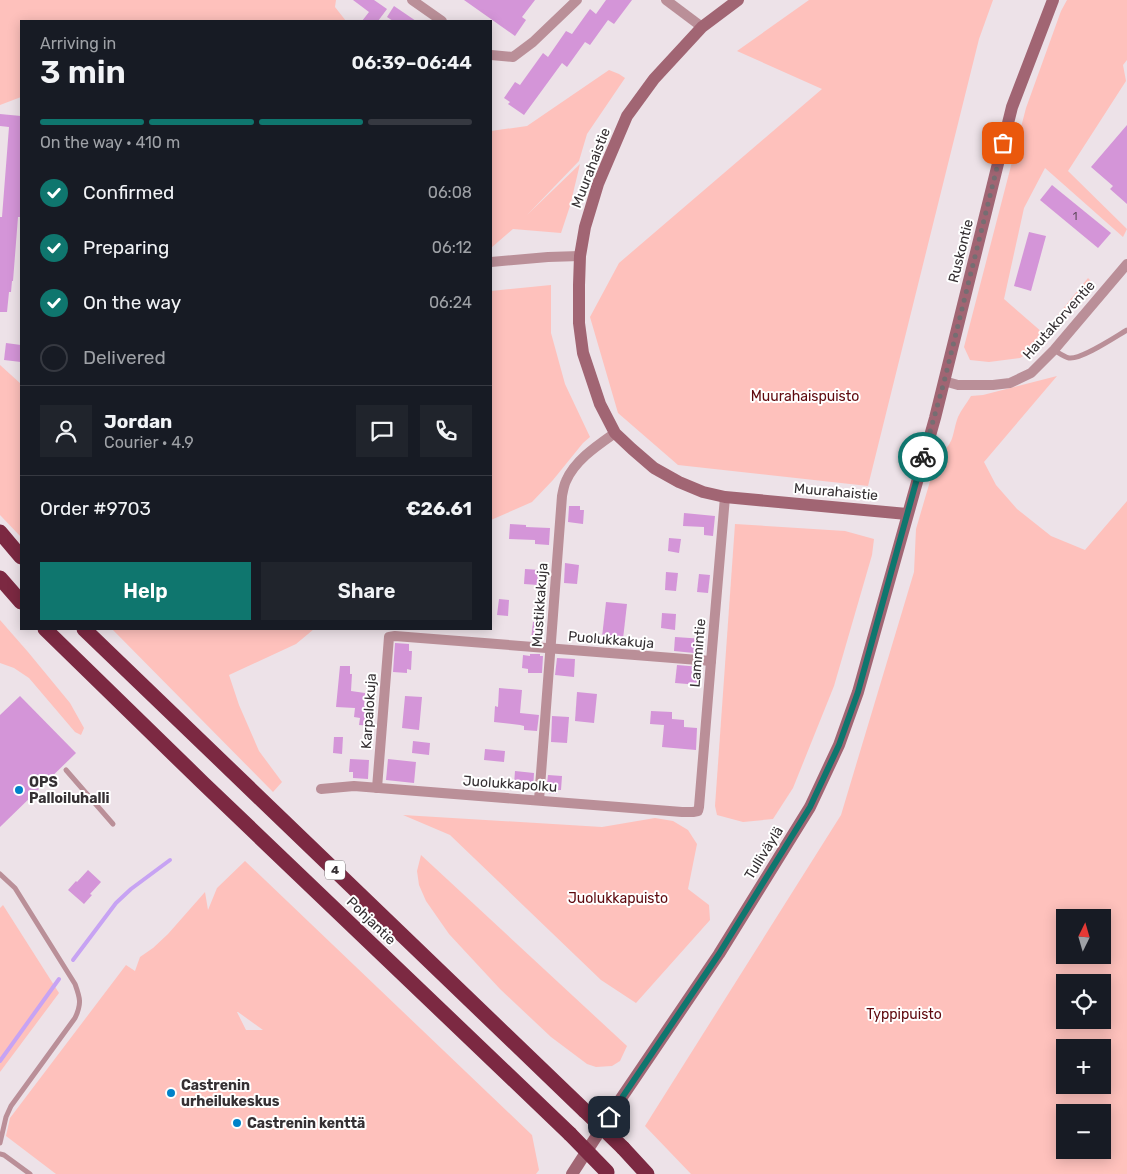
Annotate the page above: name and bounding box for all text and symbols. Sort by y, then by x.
text: Arriving in [40,34,116,53]
text: 06:39–06:44 [351,51,472,74]
text: 3 min [40,53,126,91]
pin [982,122,1024,164]
street label: Muurahaistie [568,125,614,210]
icon: bag [989,129,1017,157]
text: On the way · 410 m [40,133,180,152]
icon: check [40,179,68,207]
text: Confirmed [83,181,174,204]
text: 06:08 [428,183,472,202]
house number: 1 [1073,210,1077,223]
street label: Ruskontie [945,217,977,284]
icon: check [40,234,68,262]
text: Preparing [83,236,169,259]
text: 06:12 [432,238,472,257]
street label: Hautakorventie [1019,277,1099,363]
icon: check [40,289,68,317]
text: On the way [83,291,181,314]
text: 06:24 [429,293,472,312]
text: Delivered [83,346,166,369]
park label: Muurahaispuisto [751,388,859,405]
button: person [40,405,92,457]
button: chat [356,405,408,457]
button: phone [420,405,472,457]
text: Jordan [104,410,172,433]
courier [898,432,948,482]
text: Courier · 4.9 [104,433,194,452]
icon: bike [909,443,937,471]
street label: Muurahaistie [793,480,879,504]
text: Order #9703 [40,497,151,520]
text: €26.61 [406,497,472,520]
button: Help [40,562,251,620]
button: Share [261,562,472,620]
street label: Mustikkakuja [529,562,551,648]
street label: Lammintie [687,618,709,688]
street label: Puolukkakuja [567,628,655,652]
street label: Karpalokuja [358,673,380,749]
street label: Juolukkapolku [462,772,558,796]
place label: OPS Palloiluhalli [29,774,109,807]
marker: OPS Palloiluhalli [13,784,25,796]
street label: Tulliväylä [741,823,787,883]
road number: 4 [325,860,345,880]
park label: Juolukkapuisto [568,890,668,907]
street label: Pohjantie [343,893,399,949]
north arrow [1056,909,1111,964]
map controls [1056,909,1111,1159]
button: locate [1056,974,1111,1029]
park label: Typpipuisto [866,1006,942,1023]
button: + [1056,1039,1111,1094]
place label: Castrenin urheilukeskus [181,1077,280,1110]
marker: Castrenin urheilukeskus [165,1087,177,1099]
pin [588,1096,630,1138]
icon: home [595,1103,623,1131]
button: − [1056,1104,1111,1159]
place label: Castrenin kenttä [247,1115,365,1132]
marker: Castrenin kenttä [231,1117,243,1129]

